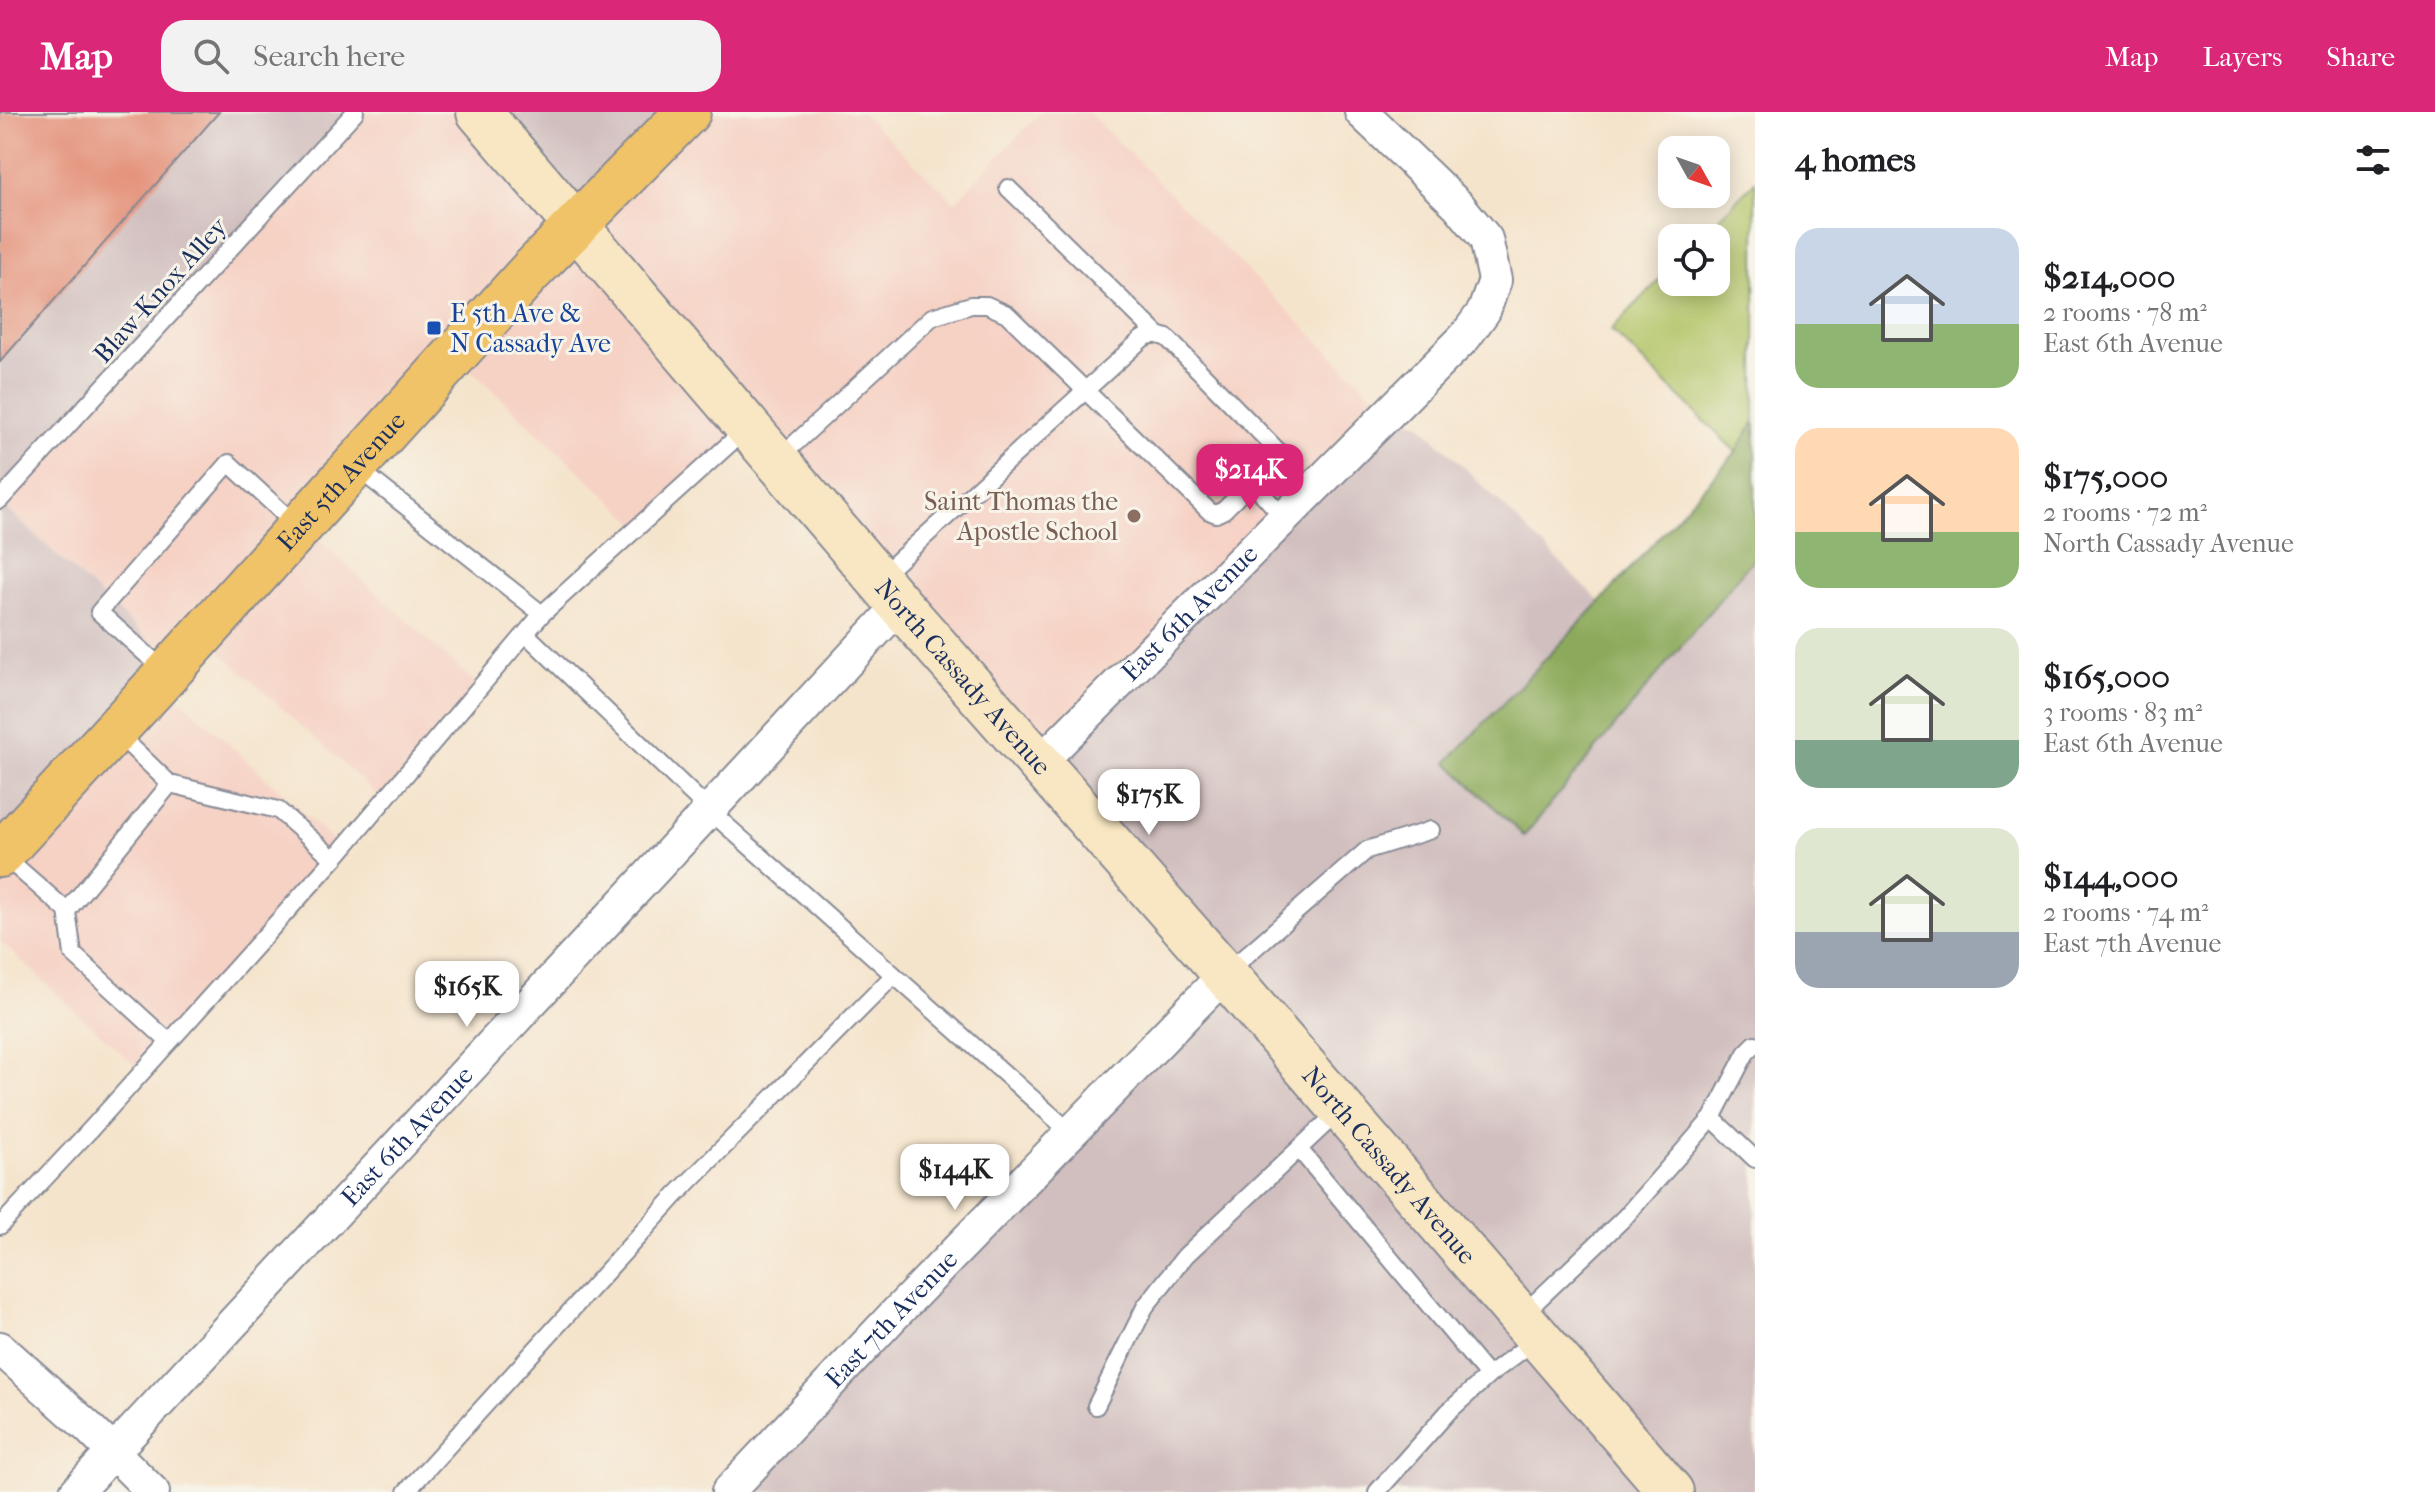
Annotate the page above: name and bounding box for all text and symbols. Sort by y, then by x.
search box [161,20,721,92]
text: Map [40,34,113,79]
icon: search [189,34,233,78]
text: Search here [253,39,405,74]
text: Map [2105,40,2158,73]
text: Layers [2202,40,2282,73]
text: Share [2326,40,2395,73]
north arrow [1658,136,1730,208]
map controls [1658,136,1730,296]
icon: filters [2351,138,2395,182]
text: 4 homes [1795,140,1916,180]
street label: Blaw-Knox Alley [87,210,234,369]
button: locate [1658,224,1730,296]
text: $214,000 [2043,257,2176,297]
icon: home [1859,260,1955,356]
text: 2 rooms · 78 m² [2043,297,2207,328]
place label: E 5th Ave & N Cassady Ave [450,298,611,359]
marker: E 5th Ave & N Cassady Ave [425,319,443,337]
text: East 6th Avenue [2043,328,2223,359]
street label: East 5th Avenue [270,405,412,558]
pin: $214K [1194,444,1306,512]
text: $214K [1214,454,1286,485]
text: $175,000 [2043,457,2168,497]
icon: home [1859,460,1955,556]
place label: Saint Thomas the Apostle School [924,486,1118,547]
text: 2 rooms · 72 m² [2043,497,2207,528]
marker: Saint Thomas the Apostle School [1125,507,1143,525]
text: North Cassady Avenue [2043,528,2294,559]
street label: East 6th Avenue [1115,538,1264,688]
street label: North Cassady Avenue [868,573,1058,782]
text: $165,000 [2043,657,2170,697]
icon: home [1859,660,1955,756]
text: 3 rooms · 83 m² [2043,697,2202,728]
text: East 6th Avenue [2043,728,2223,759]
pin: $175K [1093,769,1205,837]
text: $175K [1116,779,1182,810]
text: $144,000 [2043,857,2178,897]
icon: home [1859,860,1955,956]
text: 2 rooms · 74 m² [2043,897,2208,928]
text: East 7th Avenue [2043,928,2221,959]
pin: $165K [411,961,523,1029]
text: $165K [433,971,501,1002]
street label: East 6th Avenue [335,1060,480,1213]
street label: North Cassady Avenue [1295,1060,1483,1271]
pin: $144K [899,1144,1011,1212]
text: $144K [918,1154,992,1185]
street label: East 7th Avenue [819,1244,964,1394]

